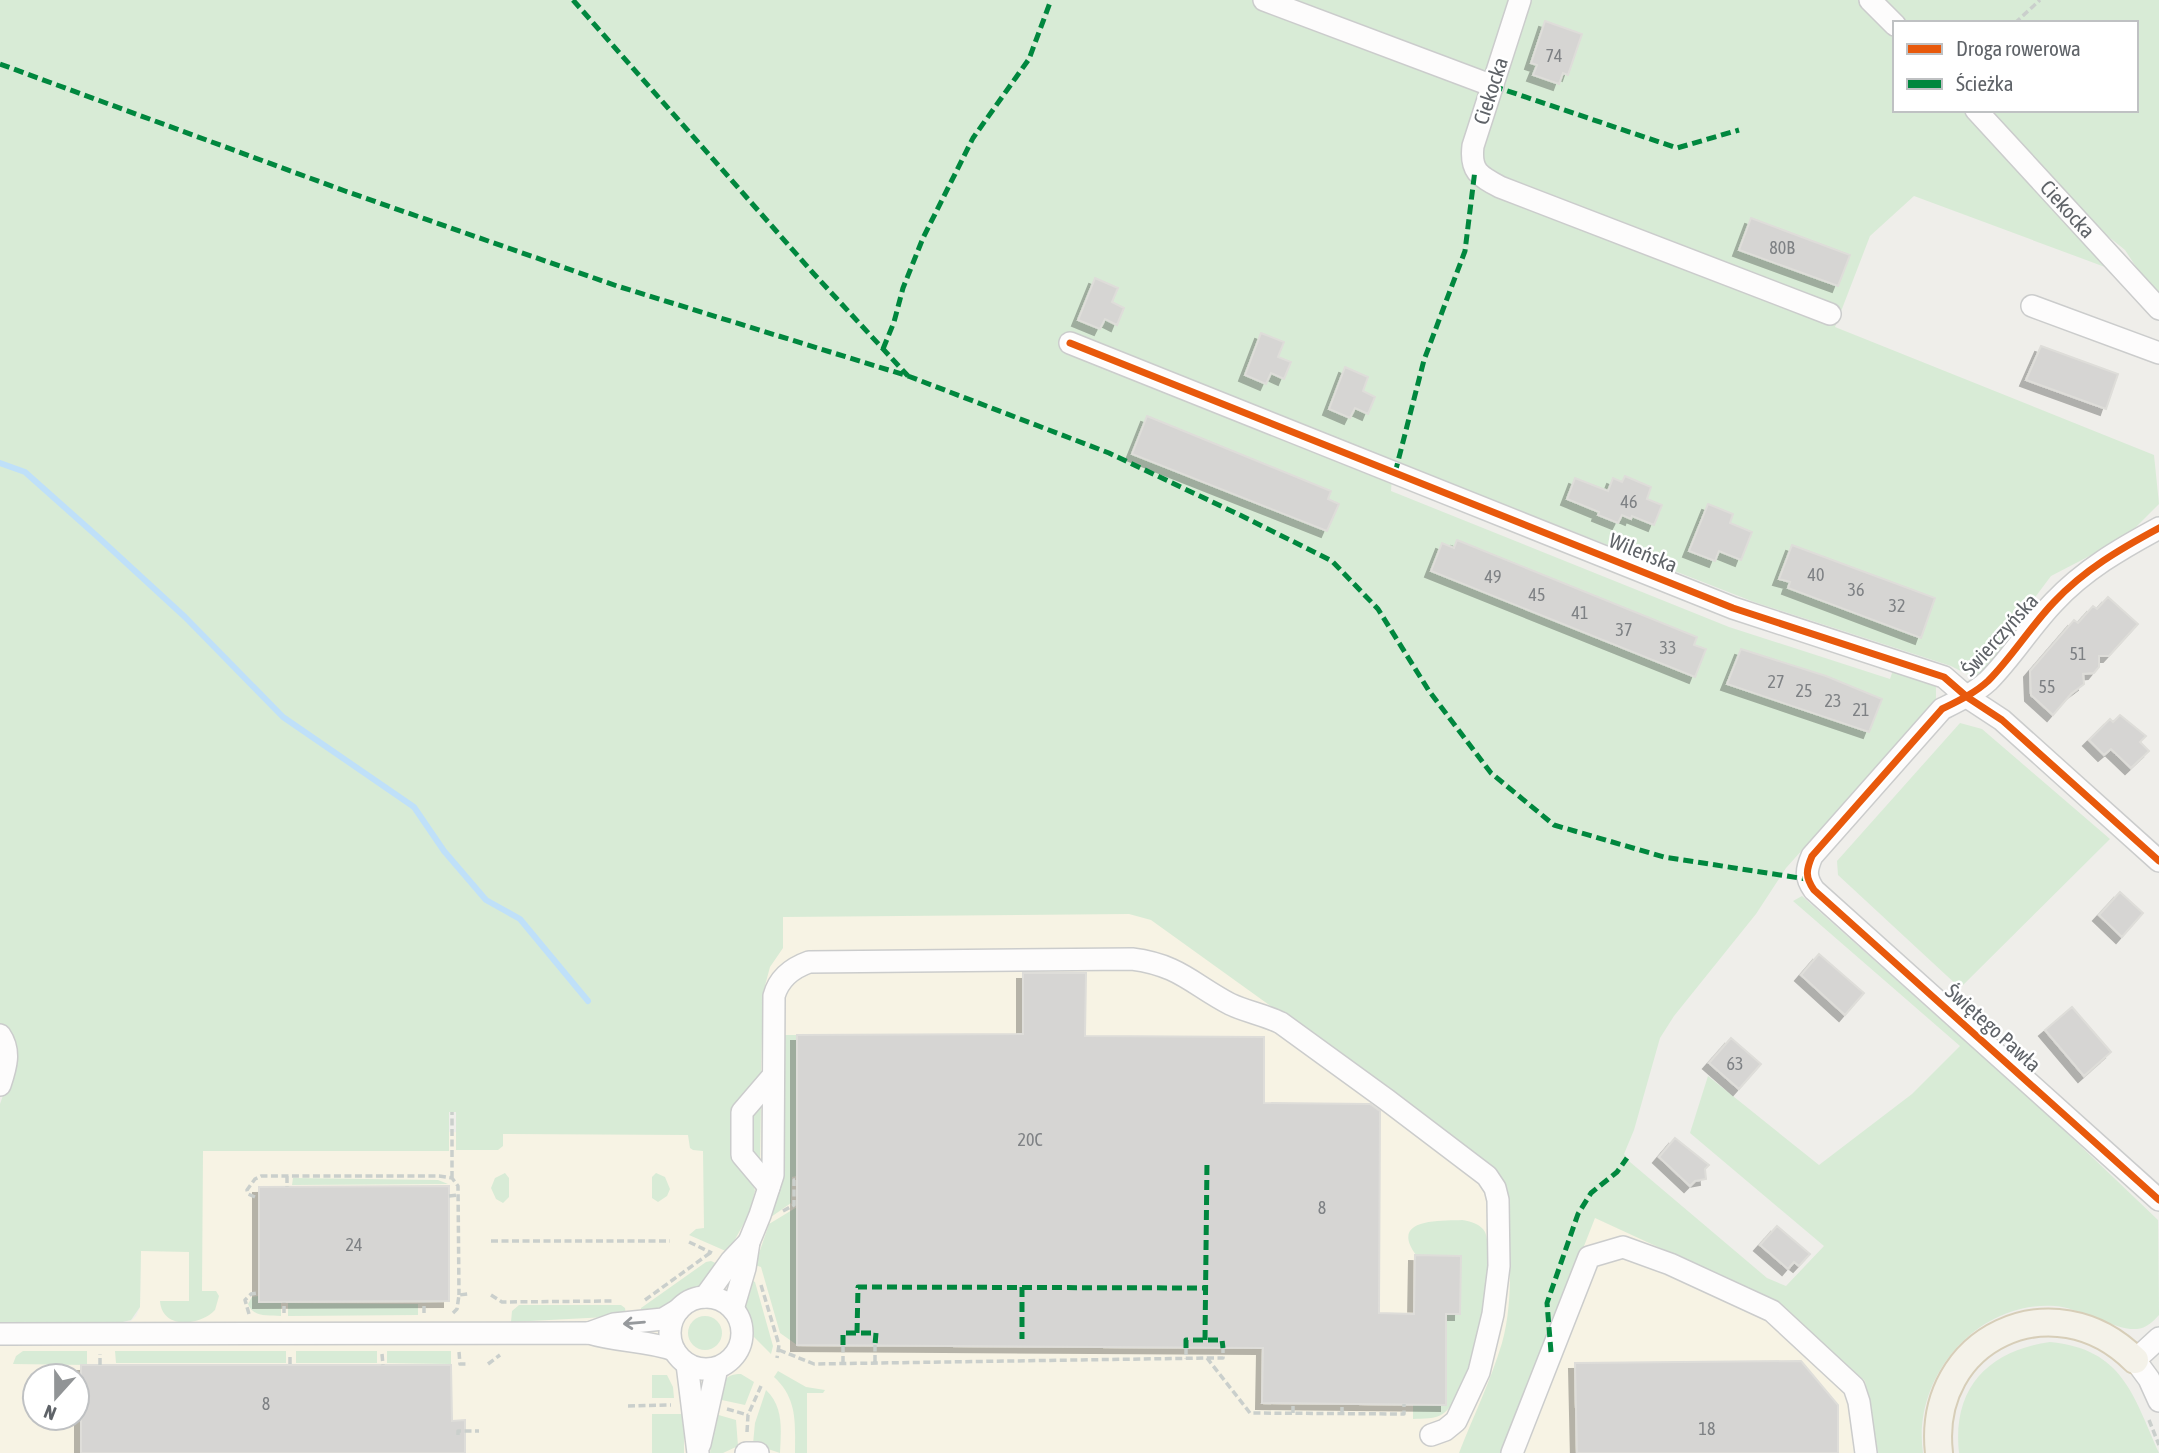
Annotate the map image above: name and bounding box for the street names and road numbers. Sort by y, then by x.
street label: Ciekocka [1468,54,1512,127]
street label: Ciekocka [2036,175,2100,242]
street label: Wileńska [1606,528,1681,577]
street label: Świerczyńska [1956,588,2042,680]
street label: Świętego Pawła [1941,978,2046,1076]

